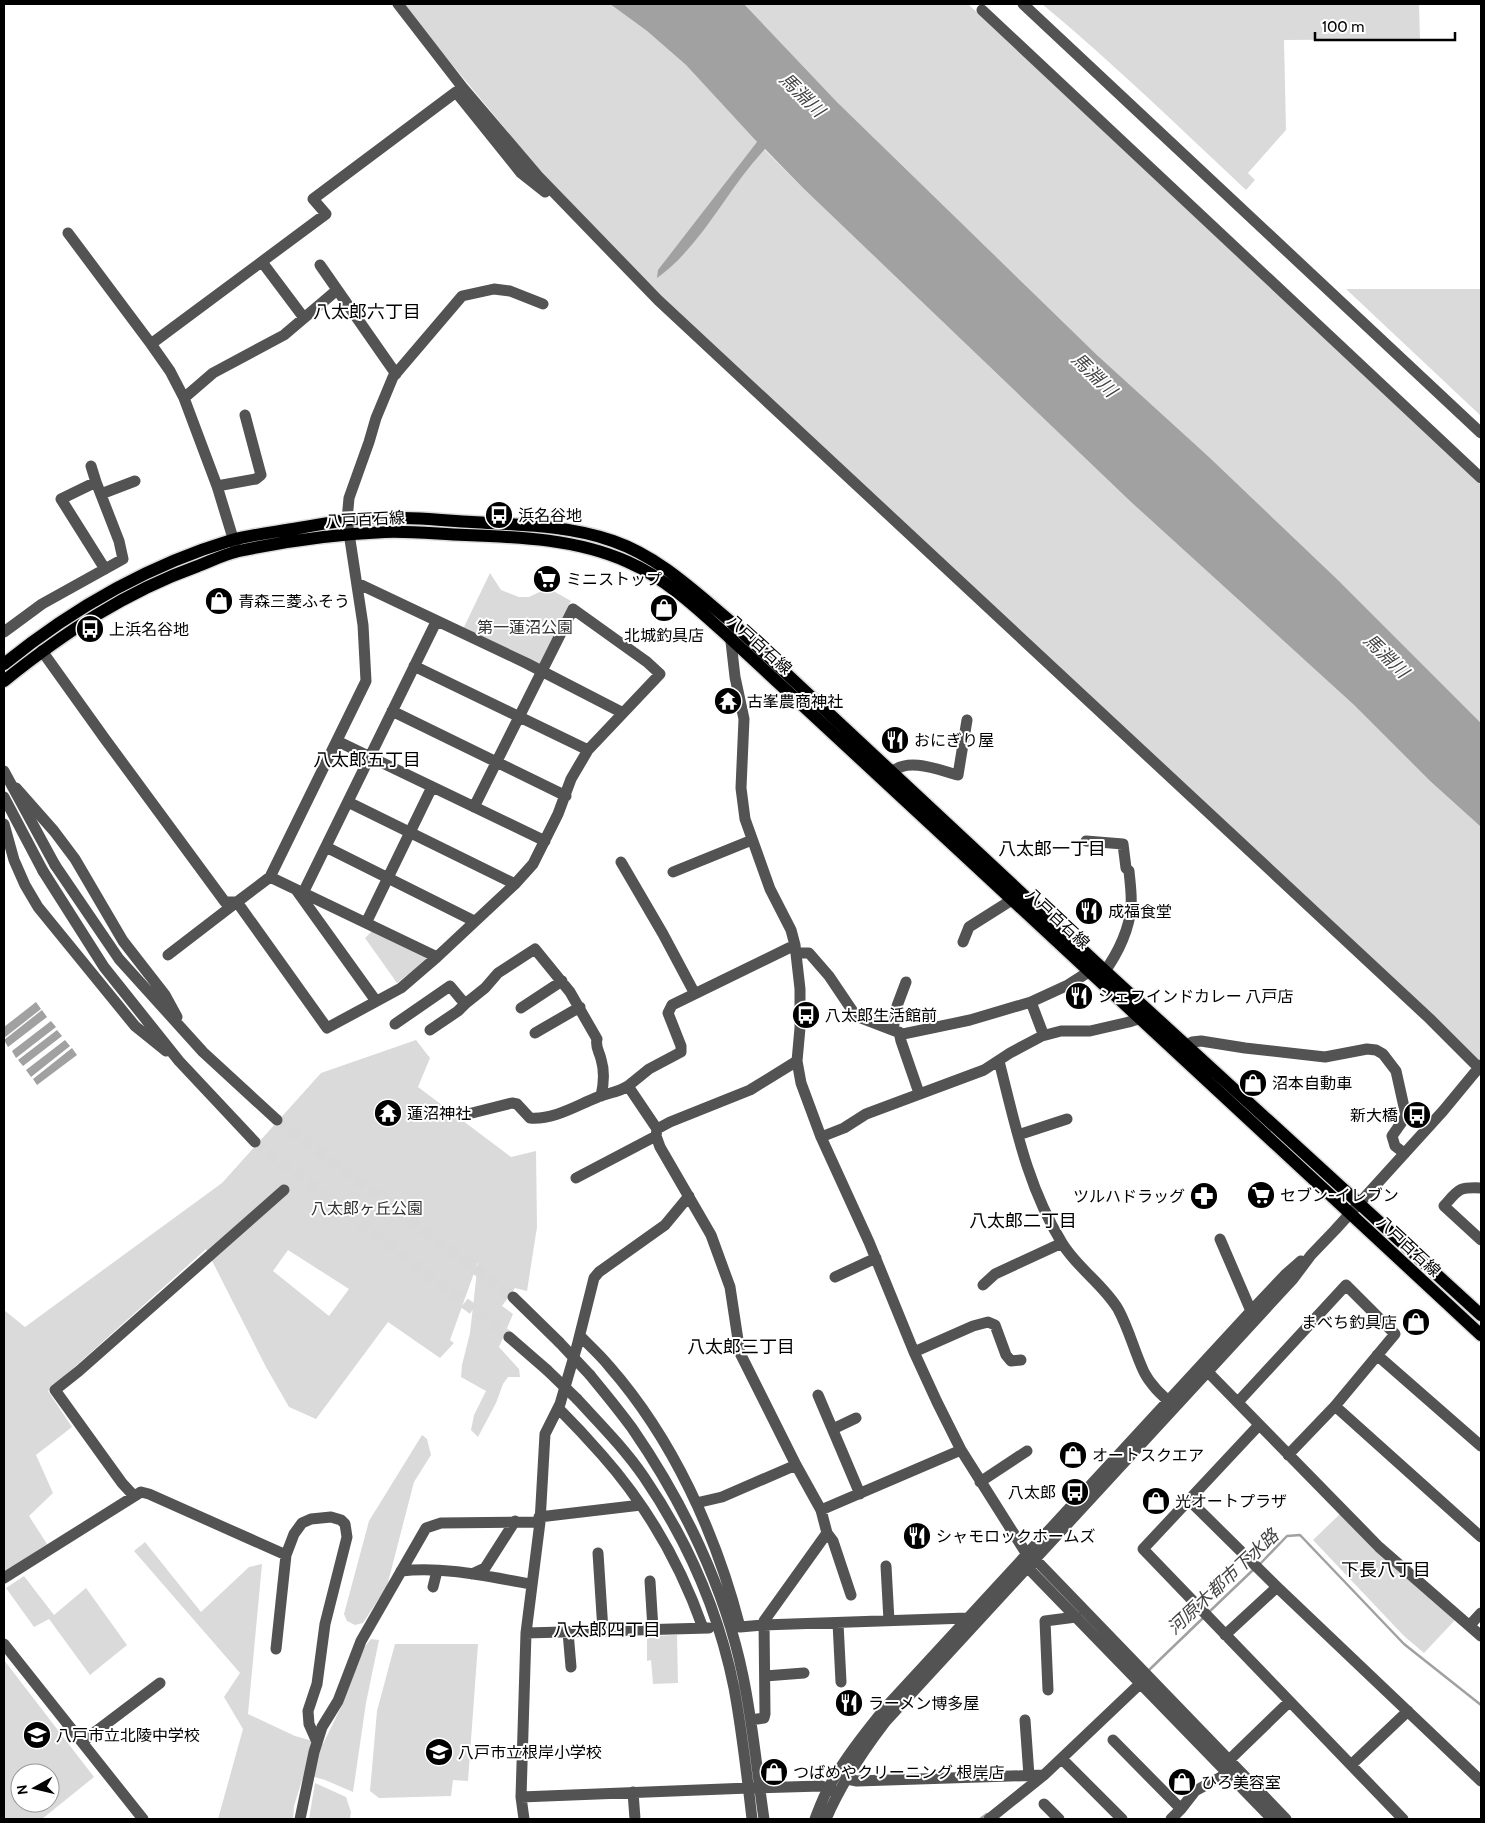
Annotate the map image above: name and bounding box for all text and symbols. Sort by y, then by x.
scale bar [1315,10,1455,42]
text: 100 m [1322,18,1364,36]
water label: 馬淵川 [775,68,831,123]
district label: 八太郎六丁目 [313,301,421,323]
water label: 馬淵川 [1067,348,1123,403]
bus stop icon: 浜名谷地 [484,500,514,530]
place label: 浜名谷地 [518,506,582,525]
street label: 八戸百石線 [325,508,405,531]
supermarket icon: ミニストップ [532,564,562,594]
place label: ミニストップ [566,570,662,589]
shop icon: 青森三菱ふそう [204,586,234,616]
place label: 青森三菱ふそう [238,592,350,611]
shop icon: 北城釣具店 [649,593,679,623]
street label: 八戸百石線 [724,611,796,678]
bus stop icon: 上浜名谷地 [75,614,105,644]
park label: 第一蓮沼公園 [477,618,573,637]
place label: 上浜名谷地 [109,620,189,639]
place label: 北城釣具店 [624,626,704,645]
water label: 馬淵川 [1359,629,1415,684]
temple icon: 古峯農商神社 [713,686,743,716]
place label: 古峯農商神社 [747,692,843,711]
restaurant icon: おにぎり屋 [880,725,910,755]
place label: おにぎり屋 [914,731,994,750]
district label: 八太郎五丁目 [313,749,421,771]
district label: 八太郎一丁目 [998,838,1106,860]
street label: 八戸百石線 [1022,884,1093,953]
restaurant icon: 成福食堂 [1074,896,1104,926]
place label: 成福食堂 [1108,902,1172,921]
restaurant icon: シェフインドカレー 八戸店 [1064,981,1094,1011]
place label: シェフインドカレー 八戸店 [1098,987,1294,1006]
bus stop icon: 八太郎生活館前 [791,1000,821,1030]
place label: 八太郎生活館前 [825,1006,937,1025]
shop icon: 沼本自動車 [1238,1068,1268,1098]
place label: 沼本自動車 [1272,1074,1352,1093]
temple icon: 蓮沼神社 [373,1098,403,1128]
bus stop icon: 新大橋 [1402,1100,1432,1130]
place label: 蓮沼神社 [407,1104,471,1123]
place label: 新大橋 [1350,1106,1398,1125]
supermarket icon: セブン-イレブン [1246,1180,1276,1210]
pharmacy icon: ツルハドラッグ [1189,1181,1219,1211]
place label: セブン-イレブン [1280,1186,1399,1205]
place label: ツルハドラッグ [1073,1187,1185,1206]
park label: 八太郎ヶ丘公園 [311,1199,423,1218]
district label: 八太郎二丁目 [969,1210,1077,1232]
street label: 八戸百石線 [1373,1212,1444,1281]
shop icon: まべち釣具店 [1401,1307,1431,1337]
place label: まべち釣具店 [1301,1313,1397,1332]
district label: 八太郎三丁目 [687,1336,795,1358]
shop icon: オートスクエア [1058,1440,1088,1470]
place label: オートスクエア [1092,1446,1204,1465]
bus stop icon: 八太郎 [1060,1477,1090,1507]
place label: 八太郎 [1008,1483,1056,1502]
shop icon: 光オートプラザ [1141,1486,1171,1516]
place label: 光オートプラザ [1175,1492,1287,1511]
restaurant icon: シャモロックホームズ [902,1521,932,1551]
water label: 河原木都市下水路 [1163,1523,1285,1639]
place label: シャモロックホームズ [936,1527,1096,1546]
district label: 下長八丁目 [1341,1559,1431,1581]
district label: 八太郎四丁目 [553,1619,661,1641]
restaurant icon: ラーメン博多屋 [834,1688,864,1718]
place label: ラーメン博多屋 [868,1694,979,1713]
school or university icon: 八戸市立北陵中学校 [22,1720,52,1750]
place label: 八戸市立北陵中学校 [56,1726,200,1745]
school or university icon: 八戸市立根岸小学校 [424,1737,454,1767]
place label: 八戸市立根岸小学校 [458,1743,602,1762]
shop icon: つばめやクリーニング 根岸店 [759,1757,789,1787]
north arrow [10,1763,60,1813]
place label: つばめやクリーニング 根岸店 [793,1763,1005,1782]
shop icon: ひろ美容室 [1167,1767,1197,1797]
place label: ひろ美容室 [1201,1773,1281,1792]
text: N [13,1784,32,1796]

